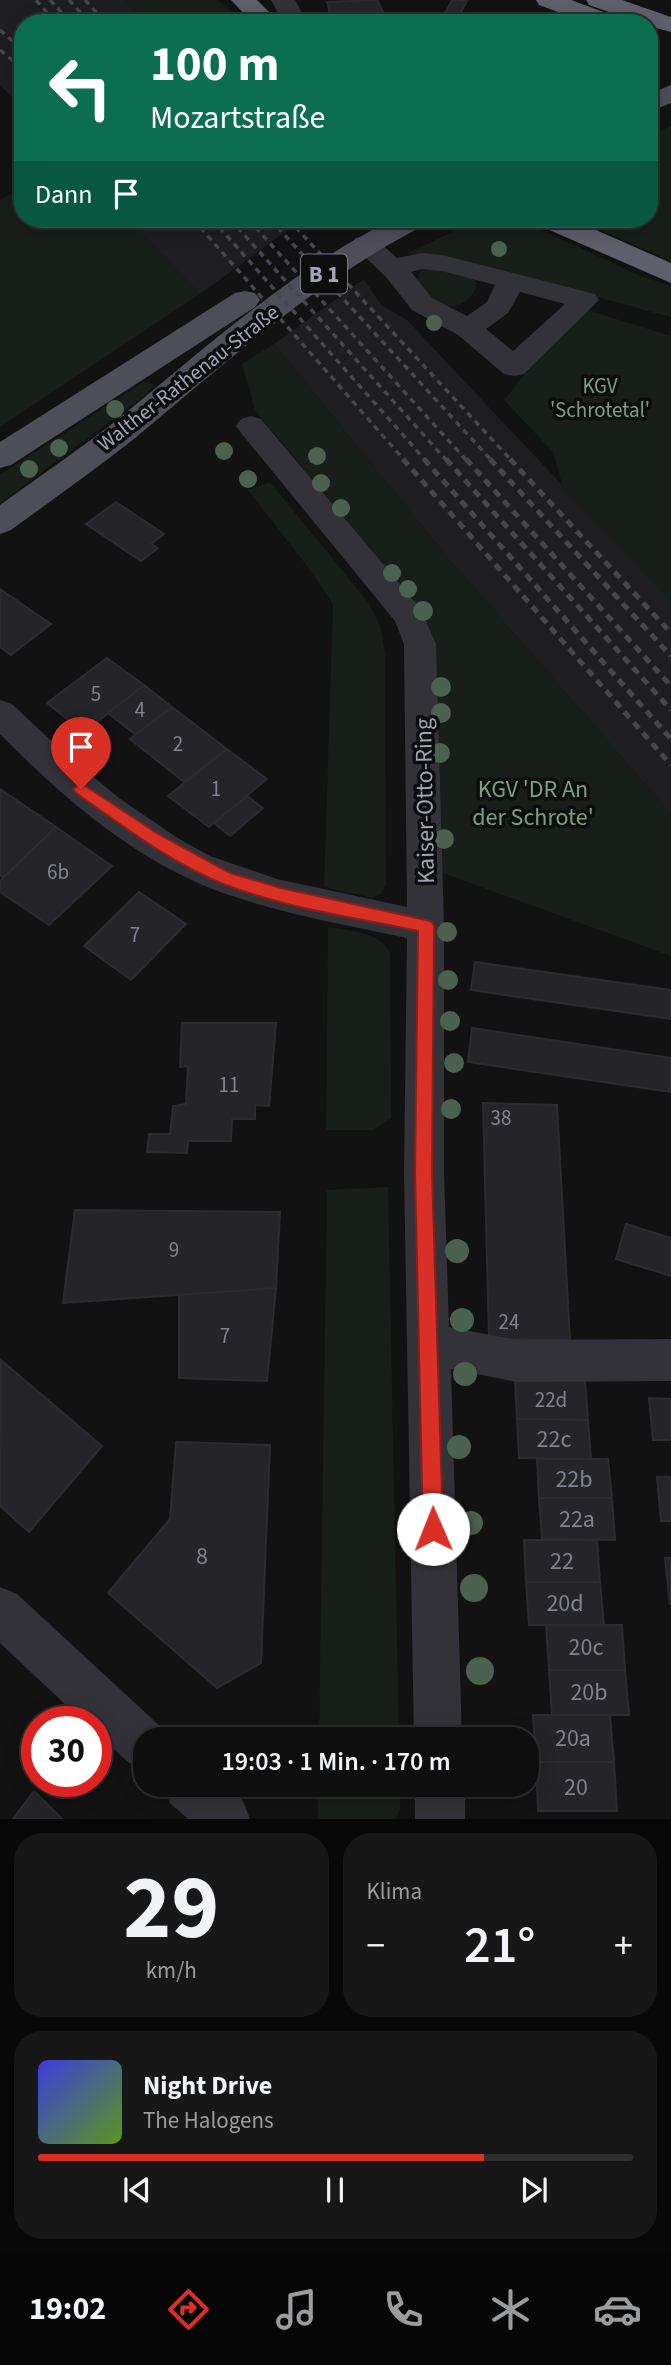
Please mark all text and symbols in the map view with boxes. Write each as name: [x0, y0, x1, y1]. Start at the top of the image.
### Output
text: 100 m: [150, 30, 279, 100]
icon: left: [35, 42, 126, 133]
text: Mozartstraße: [150, 95, 325, 141]
icon: arrive: [107, 175, 145, 213]
text: Dann: [35, 176, 93, 213]
road number: B 1: [301, 255, 347, 294]
street label: Walther-Rathenau-Straße: [91, 298, 285, 458]
park label: KGV 'Schrotetal': [550, 371, 650, 425]
house number: 5: [91, 679, 101, 709]
house number: 4: [135, 695, 145, 725]
pin: [51, 717, 111, 789]
street label: Kaiser-Otto-Ring: [406, 718, 444, 884]
icon: arrive: [62, 728, 100, 766]
house number: 2: [173, 729, 183, 759]
park label: KGV 'DR An der Schrote': [472, 772, 594, 835]
house number: 1: [211, 774, 221, 804]
house number: 6b: [47, 857, 69, 887]
house number: 7: [130, 920, 140, 950]
house number: 11: [219, 1070, 239, 1100]
house number: 38: [491, 1103, 511, 1133]
house number: 9: [169, 1235, 179, 1265]
house number: 24: [499, 1307, 519, 1337]
house number: 7: [220, 1321, 230, 1351]
house number: 22d: [535, 1385, 567, 1415]
house number: 22c: [537, 1422, 571, 1457]
house number: 22b: [555, 1462, 593, 1497]
position arrow: [396, 1492, 470, 1566]
house number: 22a: [559, 1502, 595, 1537]
house number: 8: [196, 1539, 208, 1574]
house number: 22: [550, 1544, 574, 1579]
house number: 20d: [546, 1586, 584, 1621]
house number: 20c: [569, 1630, 603, 1665]
house number: 20b: [570, 1675, 608, 1710]
speed limit sign: 30: [21, 1706, 112, 1797]
house number: 20a: [555, 1721, 591, 1756]
text: 19:03 · 1 Min. · 170 m: [221, 1743, 451, 1780]
house number: 20: [564, 1770, 588, 1805]
text: 29: [123, 1844, 219, 1973]
text: Klima: [367, 1875, 422, 1908]
text: 21°: [464, 1909, 535, 1983]
text: −: [367, 1919, 385, 1973]
text: +: [614, 1919, 633, 1973]
text: km/h: [146, 1954, 197, 1987]
text: Night Drive: [143, 2067, 272, 2104]
text: The Halogens: [143, 2104, 274, 2137]
icon: previous: [118, 2171, 156, 2209]
icon: pause: [316, 2171, 354, 2209]
icon: next: [515, 2171, 553, 2209]
icon: directions: [164, 2285, 213, 2334]
icon: music: [272, 2285, 321, 2334]
icon: phone: [379, 2285, 428, 2334]
icon: climate: [486, 2285, 535, 2334]
icon: car: [593, 2285, 642, 2334]
text: 19:02: [29, 2286, 106, 2332]

